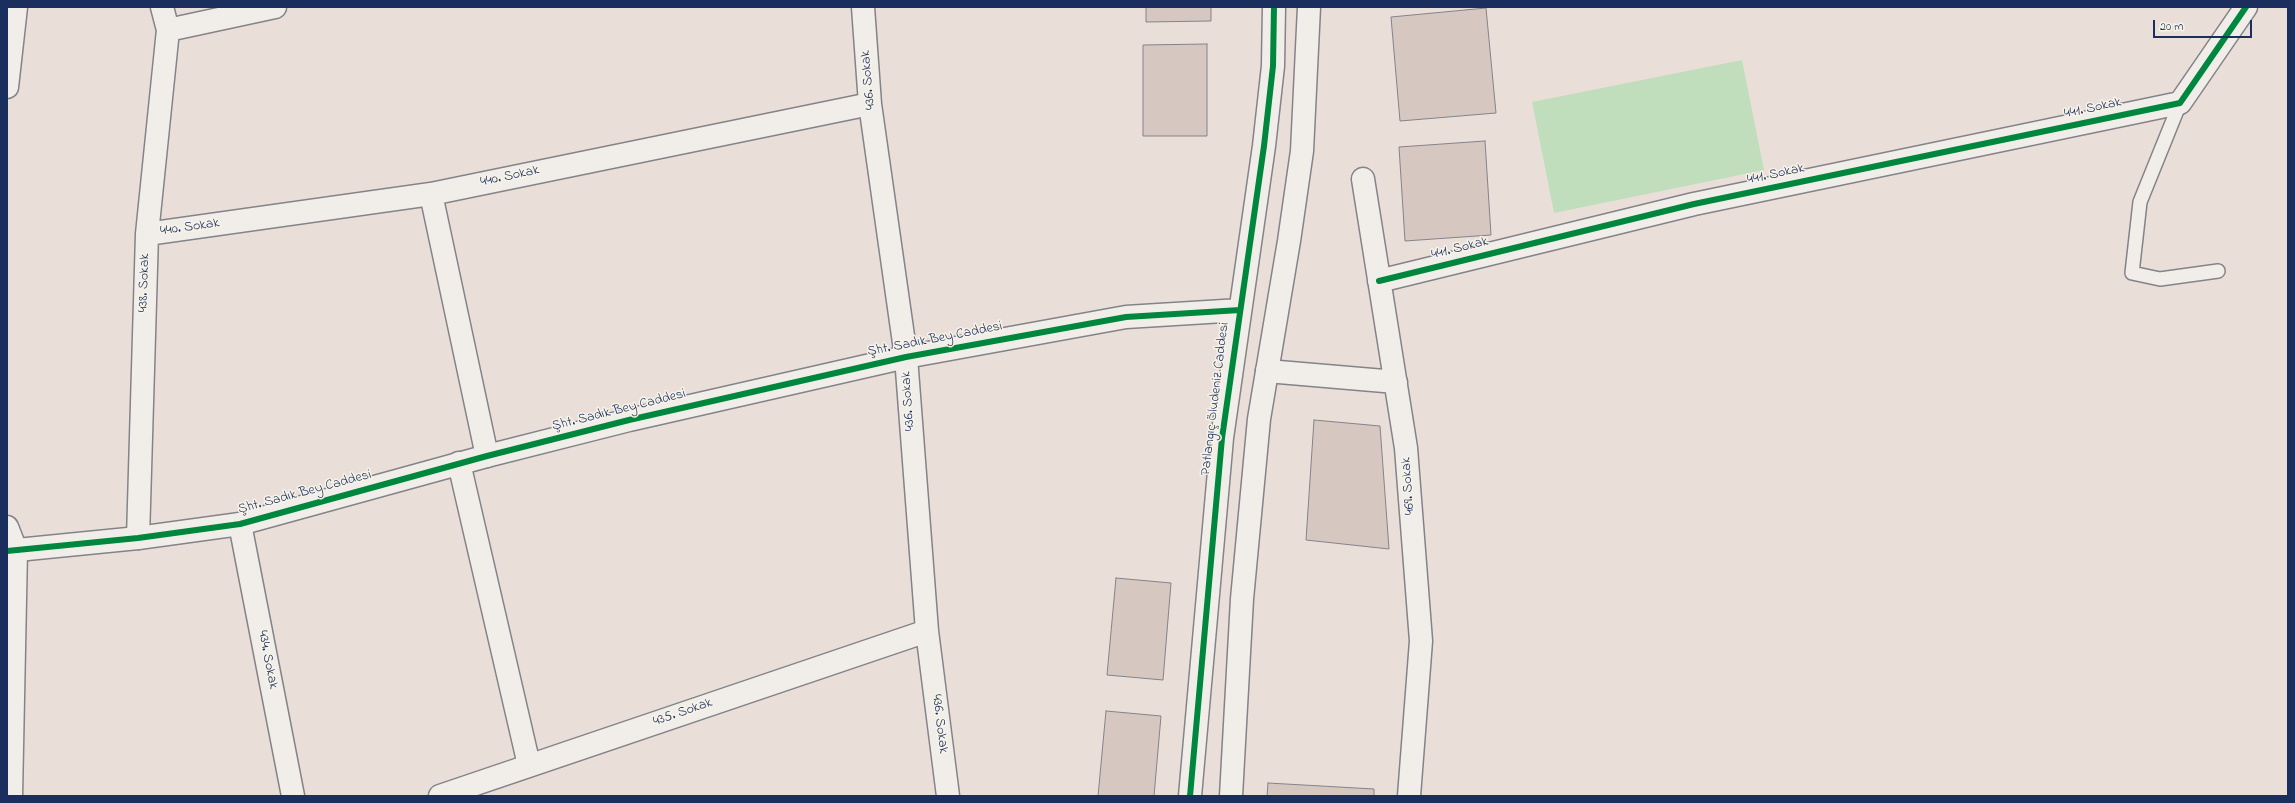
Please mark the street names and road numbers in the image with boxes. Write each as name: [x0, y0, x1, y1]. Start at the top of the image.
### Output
street label: 436. Sokak: [858, 50, 880, 110]
street label: 441. Sokak: [2063, 95, 2123, 123]
street label: 441. Sokak: [1746, 161, 1806, 189]
street label: 440. Sokak: [479, 163, 541, 191]
street label: 440. Sokak: [159, 216, 221, 240]
street label: 441. Sokak: [1430, 234, 1490, 264]
street label: 438. Sokak: [136, 253, 154, 313]
street label: Şht. Sadık Bey Caddesi: [866, 319, 1004, 361]
street label: Patlangıç Öludeniz Caddesi: [1198, 321, 1234, 477]
street label: 436. Sokak: [899, 371, 919, 431]
street label: Şht. Sadık Bey Caddesi: [550, 386, 688, 436]
street label: 469. Sokak: [1399, 456, 1419, 516]
street label: Şht. Sadık Bey Caddesi: [237, 467, 373, 519]
street label: 434. Sokak: [253, 629, 281, 691]
street label: 436. Sokak: [927, 693, 951, 755]
street label: 435. Sokak: [651, 695, 715, 731]

